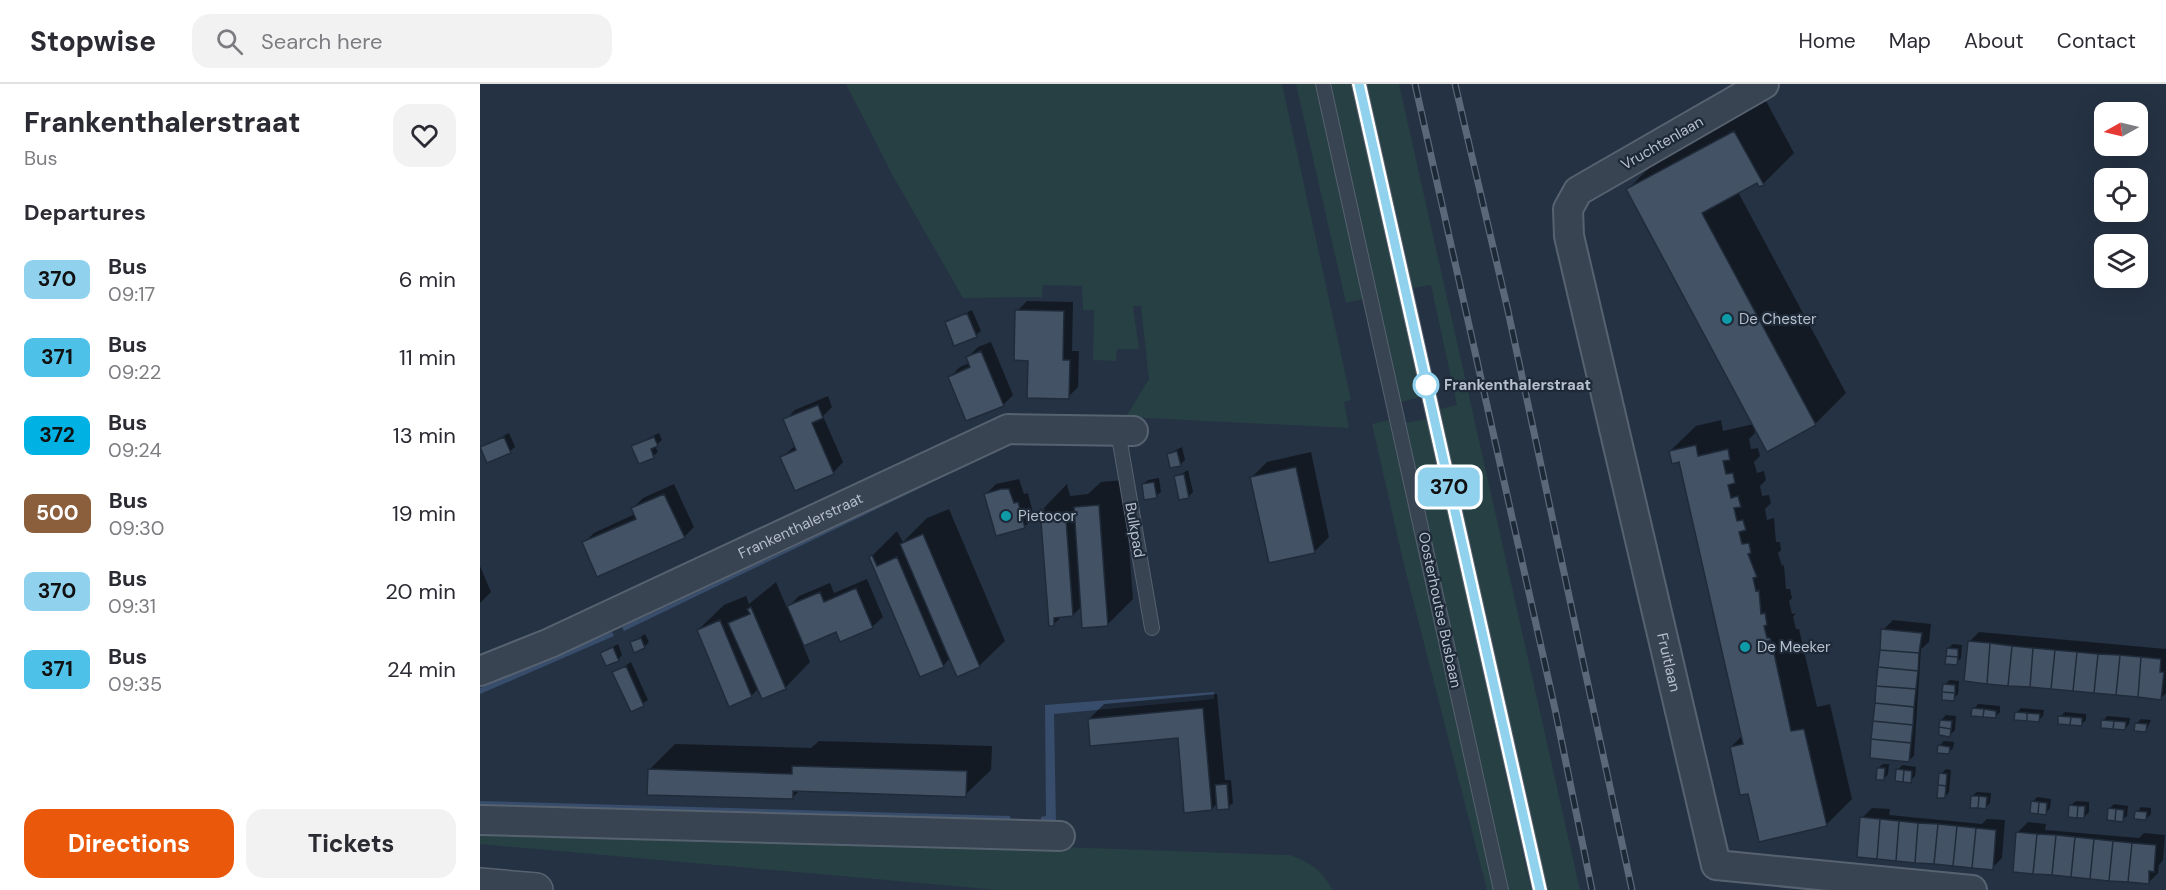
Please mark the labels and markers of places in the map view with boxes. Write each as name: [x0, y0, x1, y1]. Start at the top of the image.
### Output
place label: De Chester: [1739, 309, 1817, 329]
marker: De Chester: [1720, 312, 1734, 326]
marker: Frankenthalerstraat: [1413, 372, 1439, 398]
place label: Frankenthalerstraat: [1444, 375, 1591, 395]
place label: Pietocor: [1018, 506, 1077, 526]
marker: Pietocor: [999, 509, 1013, 523]
place label: De Meeker: [1757, 637, 1831, 657]
marker: De Meeker: [1738, 640, 1752, 654]

